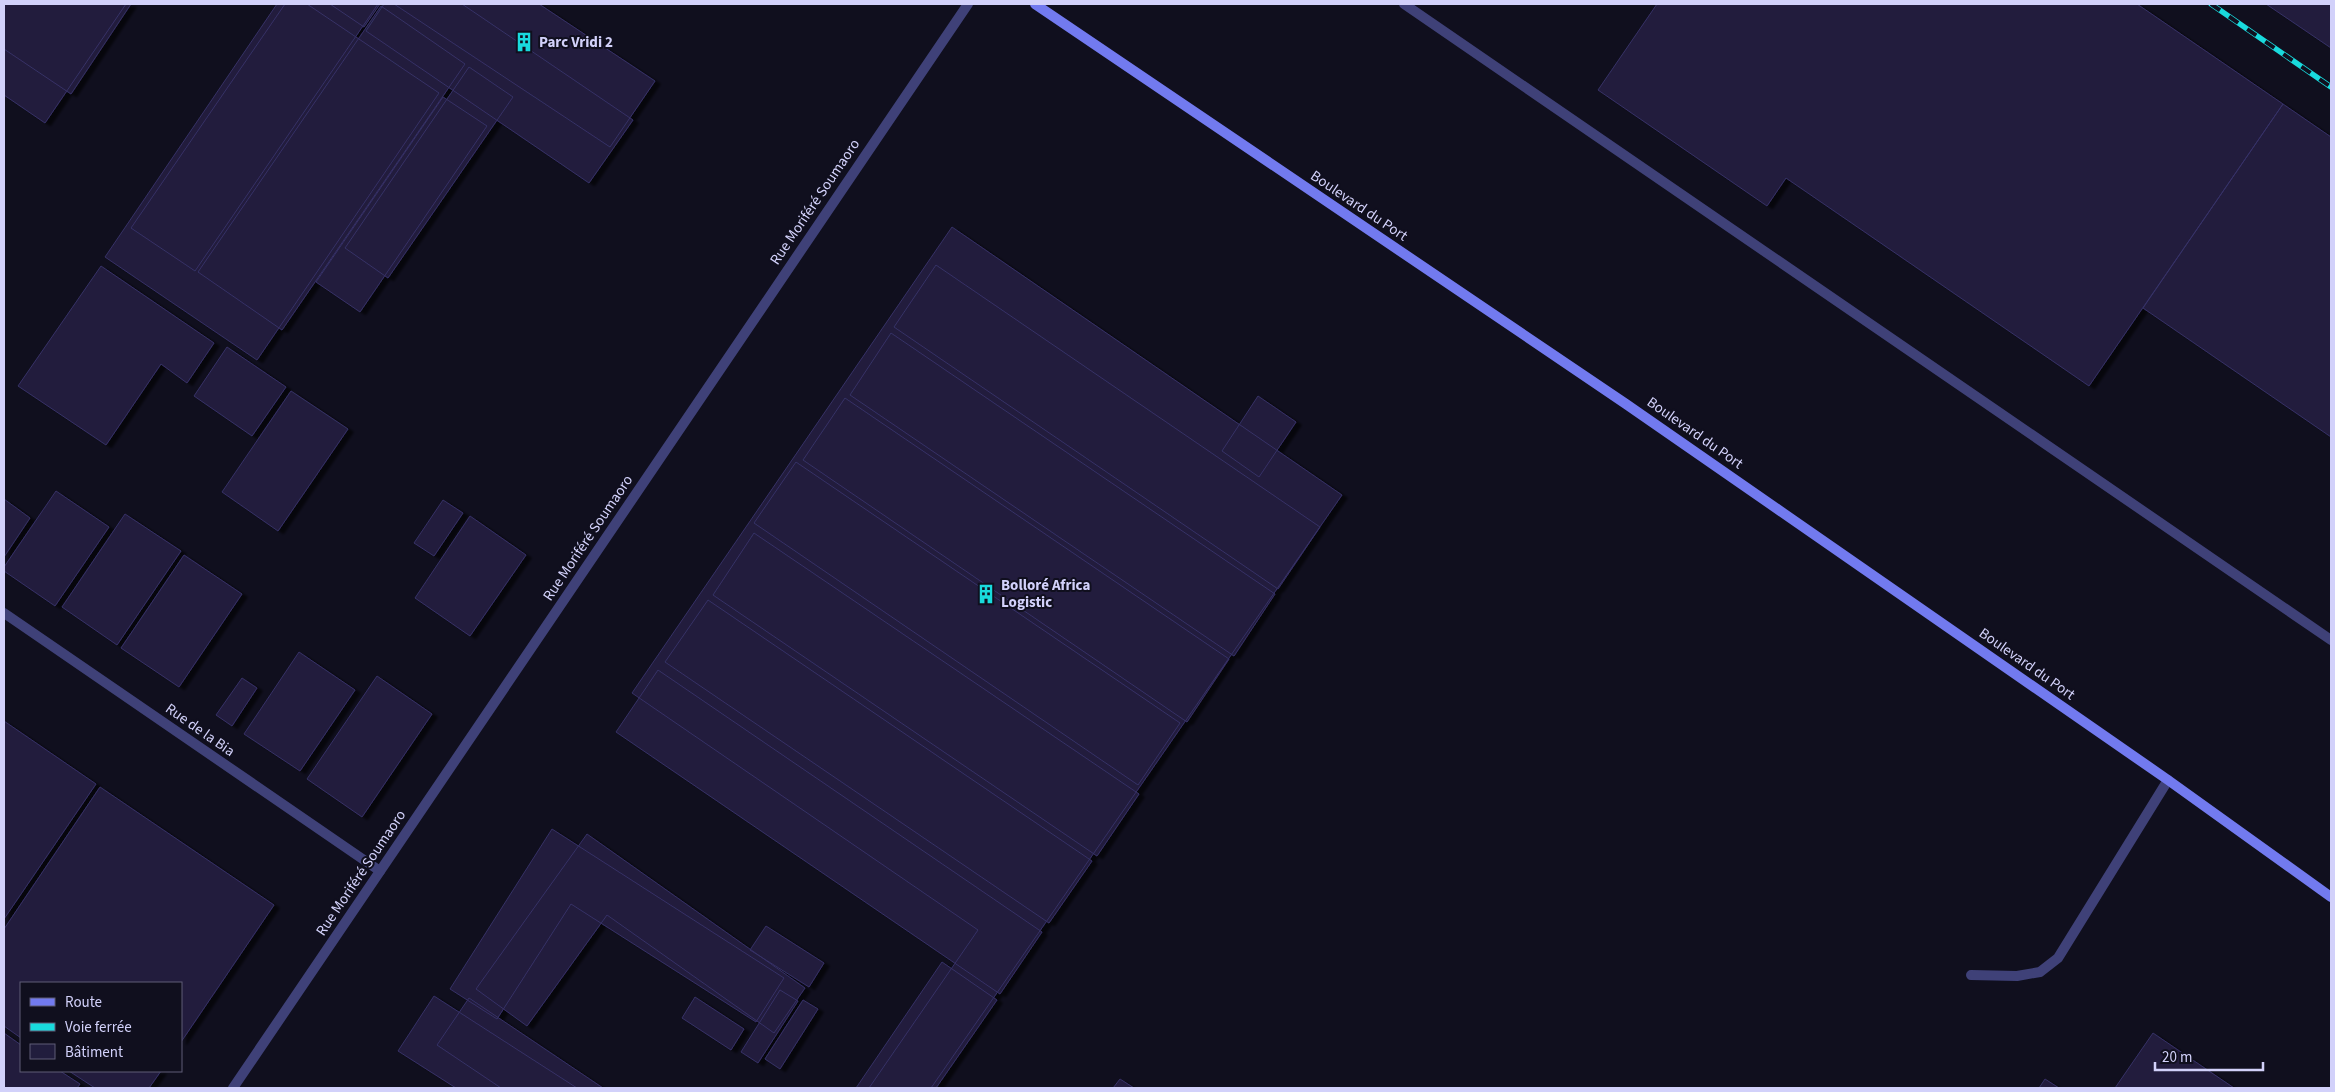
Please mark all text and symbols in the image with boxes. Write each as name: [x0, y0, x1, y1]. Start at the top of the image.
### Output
building icon: Parc Vridi 2: [513, 31, 535, 53]
place label: Parc Vridi 2: [539, 32, 613, 53]
street label: Rue Moriféré Soumaoro: [765, 135, 865, 269]
street label: Boulevard du Port: [1306, 166, 1412, 246]
street label: Boulevard du Port: [1643, 392, 1747, 474]
street label: Rue Moriféré Soumaoro: [538, 471, 638, 605]
place label: Bolloré Africa Logistic: [1001, 575, 1090, 613]
building icon: Bolloré Africa Logistic: [975, 583, 997, 605]
street label: Boulevard du Port: [1975, 623, 2079, 705]
street label: Rue de la Bia: [161, 698, 239, 762]
street label: Rue Moriféré Soumaoro: [311, 806, 411, 940]
legend: [20, 982, 182, 1072]
text: Route: [65, 992, 102, 1013]
text: Voie ferrée: [65, 1017, 132, 1038]
scale bar: [2155, 1040, 2262, 1072]
text: Bâtiment: [65, 1042, 123, 1063]
text: 20 m: [2162, 1047, 2192, 1068]

